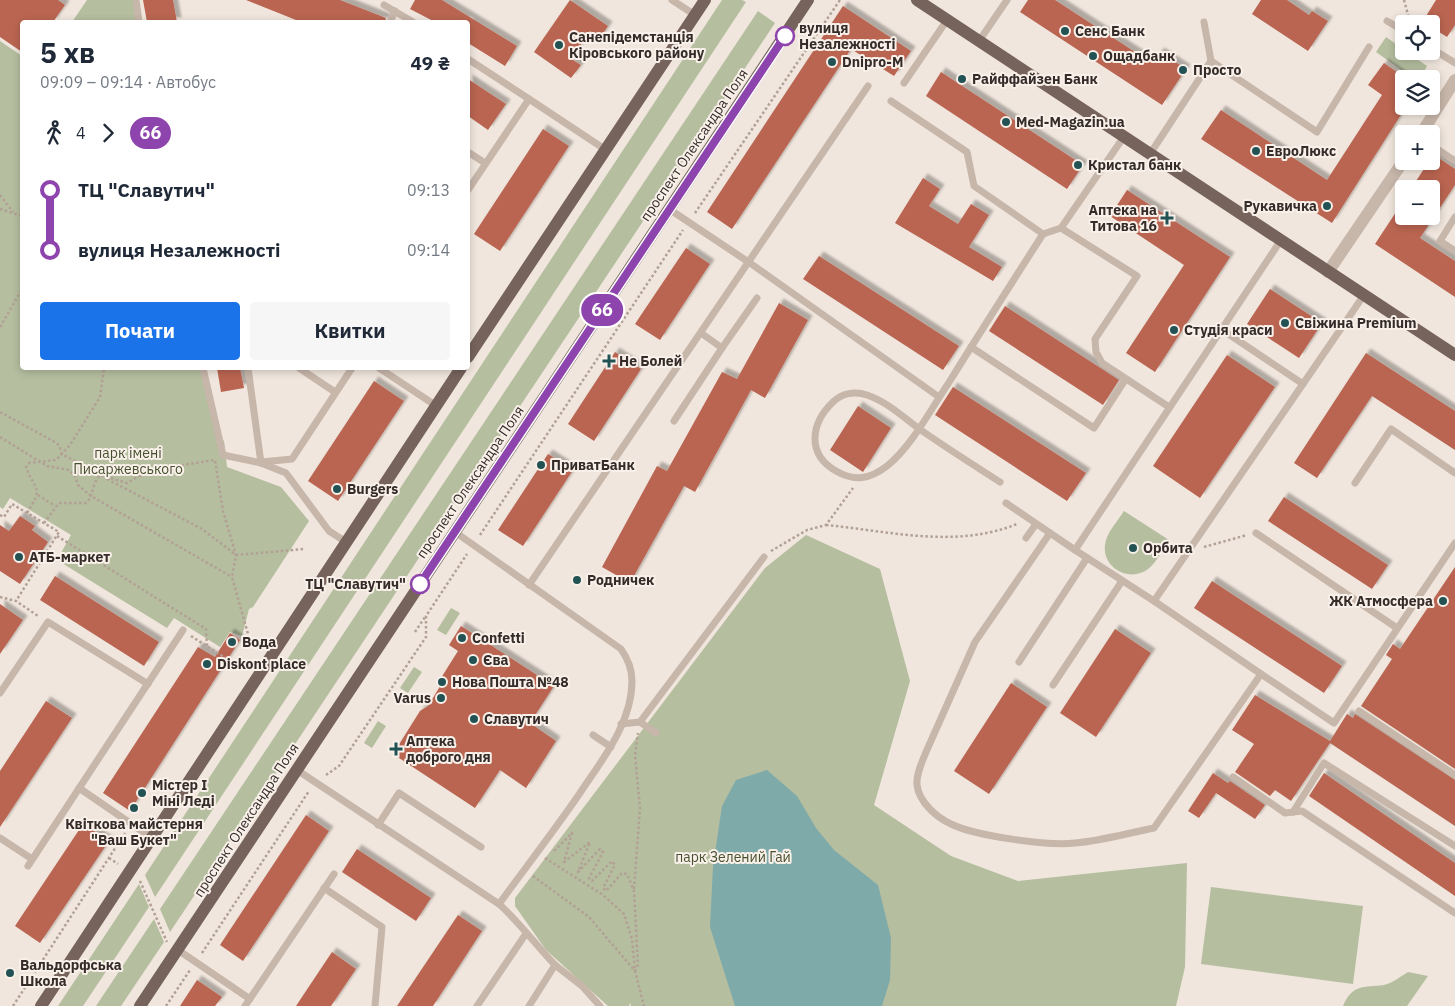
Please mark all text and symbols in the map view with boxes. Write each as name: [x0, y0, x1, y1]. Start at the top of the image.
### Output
map controls: [1395, 15, 1440, 225]
button: locate: [1395, 15, 1440, 60]
place label: вулиця Незалежності: [799, 19, 896, 53]
place label: Сенс Банк: [1075, 22, 1145, 40]
marker: Сенс Банк: [1059, 25, 1071, 37]
marker: вулиця Незалежності: [775, 26, 795, 46]
place label: Санепідемстанція Кіровського району: [569, 28, 705, 62]
text: 5 хв: [40, 34, 95, 71]
marker: Санепідемстанція Кіровського району: [553, 39, 565, 51]
place label: Ощадбанк: [1103, 47, 1175, 65]
marker: Ощадбанк: [1087, 50, 1099, 62]
text: 49 ₴: [410, 51, 450, 75]
place label: Dnipro-M: [842, 53, 903, 71]
marker: Dnipro-M: [826, 56, 838, 68]
place label: Просто: [1193, 61, 1242, 79]
marker: Просто: [1177, 64, 1189, 76]
street label: проспект Олександра Поля: [636, 65, 752, 225]
place label: Райффайзен Банк: [972, 70, 1098, 88]
button: layers: [1395, 70, 1440, 115]
text: 09:09 – 09:14 · Автобус: [40, 72, 216, 92]
marker: Райффайзен Банк: [956, 73, 968, 85]
place label: Med-Magazin.ua: [1016, 113, 1125, 131]
marker: Med-Magazin.ua: [1000, 116, 1012, 128]
icon: walk: [40, 119, 68, 147]
icon: forward: [94, 119, 122, 147]
text: 66: [140, 121, 161, 144]
text: 4: [76, 123, 86, 143]
button: +: [1395, 125, 1440, 170]
place label: ЕвроЛюкс: [1266, 142, 1336, 160]
marker: ЕвроЛюкс: [1250, 145, 1262, 157]
place label: Кристал банк: [1088, 156, 1181, 174]
marker: Кристал банк: [1072, 159, 1084, 171]
text: ТЦ "Славутич": [78, 178, 215, 202]
text: 09:13: [407, 180, 450, 200]
button: −: [1395, 180, 1440, 225]
place label: Рукавичка: [1243, 197, 1317, 215]
marker: Рукавичка: [1321, 200, 1333, 212]
place label: Аптека на Титова 16: [1088, 201, 1157, 235]
marker: Аптека на Титова 16: [1161, 212, 1173, 224]
text: вулиця Незалежності: [78, 238, 280, 262]
text: 09:14: [407, 240, 450, 260]
line badge: 66: [580, 294, 624, 326]
text: 66: [591, 298, 613, 321]
button: Почати: [40, 302, 240, 360]
button: Квитки: [250, 302, 450, 360]
place label: Свіжина Premium: [1295, 314, 1417, 332]
marker: Свіжина Premium: [1279, 317, 1291, 329]
place label: Студія краси: [1184, 321, 1273, 339]
marker: Студія краси: [1168, 324, 1180, 336]
place label: Не Болей: [619, 352, 682, 370]
marker: Не Болей: [603, 355, 615, 367]
street label: проспект Олександра Поля: [412, 402, 528, 562]
park label: парк імені Писаржевського: [73, 444, 183, 478]
place label: ПриватБанк: [551, 456, 635, 474]
marker: ПриватБанк: [535, 459, 547, 471]
place label: Burgers: [347, 480, 398, 498]
marker: Burgers: [331, 483, 343, 495]
place label: Орбита: [1143, 539, 1193, 557]
marker: Орбита: [1127, 542, 1139, 554]
place label: АТБ-маркет: [29, 548, 110, 566]
marker: АТБ-маркет: [13, 551, 25, 563]
place label: Родничек: [587, 571, 654, 589]
marker: ТЦ "Славутич": [410, 574, 430, 594]
marker: Родничек: [571, 574, 583, 586]
place label: ТЦ "Славутич": [305, 575, 406, 593]
place label: ЖК Атмосфера: [1329, 592, 1433, 610]
marker: ЖК Атмосфера: [1437, 595, 1449, 607]
place label: Confetti: [472, 629, 525, 647]
marker: Confetti: [456, 632, 468, 644]
place label: Вода: [242, 633, 276, 651]
marker: Вода: [226, 636, 238, 648]
place label: Єва: [483, 651, 508, 669]
marker: Єва: [467, 654, 479, 666]
place label: Diskont place: [217, 655, 306, 673]
marker: Diskont place: [201, 658, 213, 670]
place label: Нова Пошта №48: [452, 673, 569, 691]
marker: Нова Пошта №48: [436, 676, 448, 688]
place label: Varus: [393, 689, 431, 707]
marker: Varus: [435, 692, 447, 704]
place label: Славутич: [484, 710, 549, 728]
marker: Славутич: [468, 713, 480, 725]
place label: Аптека доброго дня: [406, 732, 491, 766]
street label: проспект Олександра Поля: [189, 740, 303, 900]
marker: Аптека доброго дня: [390, 743, 402, 755]
place label: Містер І Міні Леді: [152, 776, 215, 810]
marker: Містер І Міні Леді: [136, 787, 148, 799]
marker: Квіткова майстерня "Ваш Букет": [128, 802, 140, 814]
place label: Квіткова майстерня "Ваш Букет": [65, 815, 203, 849]
park label: парк Зелений Гай: [675, 848, 791, 866]
place label: Вальдорфська Школа: [20, 956, 122, 990]
marker: Вальдорфська Школа: [4, 967, 16, 979]

